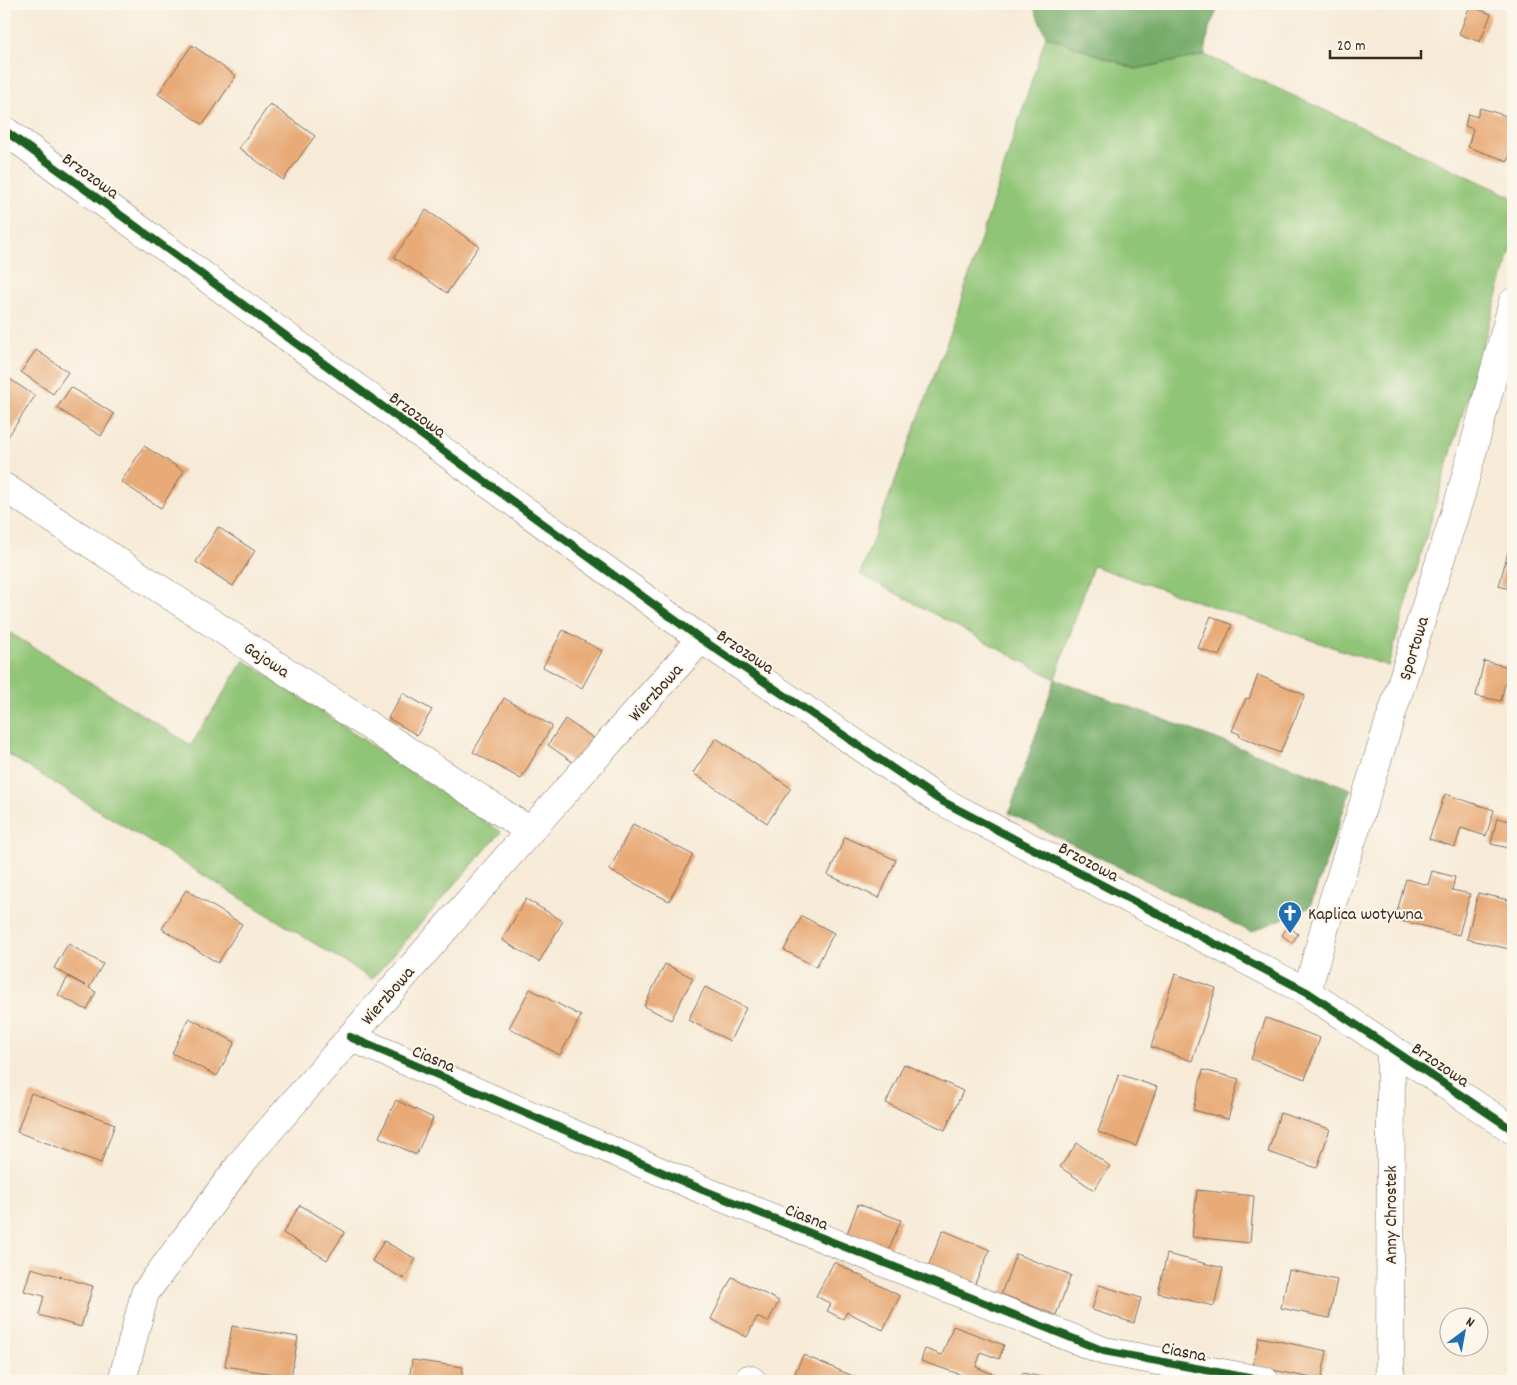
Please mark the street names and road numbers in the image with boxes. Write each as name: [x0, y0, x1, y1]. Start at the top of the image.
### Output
street label: Brzozowa: [56, 148, 124, 207]
street label: Brzozowa: [383, 387, 451, 446]
street label: Sportowa: [1394, 613, 1437, 684]
street label: Brzozowa: [711, 625, 779, 682]
street label: Gajowa: [238, 637, 294, 686]
street label: Wierzbowa: [624, 659, 690, 728]
street label: Brzozowa: [1053, 837, 1123, 890]
street label: Wierzbowa: [356, 961, 422, 1032]
street label: Brzozowa: [1406, 1038, 1474, 1095]
street label: Ciasna: [407, 1040, 459, 1081]
street label: Anny Chrostek: [1380, 1165, 1405, 1265]
street label: Ciasna: [781, 1198, 832, 1239]
street label: Ciasna: [1159, 1337, 1209, 1370]

